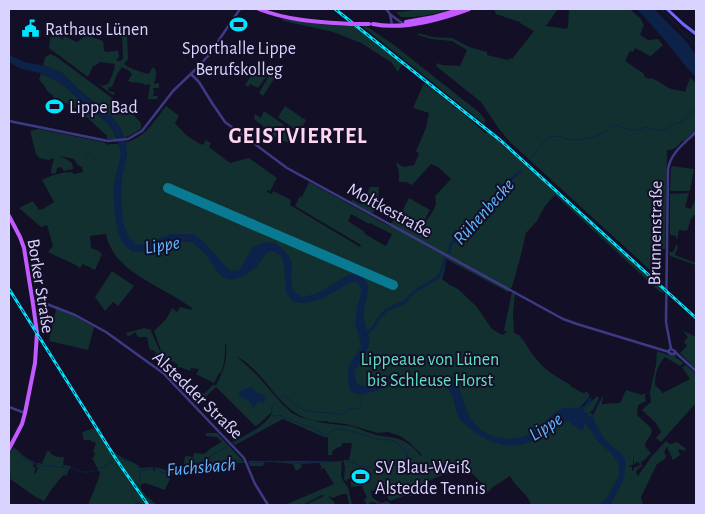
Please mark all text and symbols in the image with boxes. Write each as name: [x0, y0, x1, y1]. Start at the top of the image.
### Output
sports icon: Sporthalle Lippe Berufskolleg: [229, 15, 249, 35]
public building icon: Rathaus Lünen: [21, 19, 41, 39]
place label: Rathaus Lünen: [45, 21, 149, 39]
place label: Sporthalle Lippe Berufskolleg: [182, 40, 296, 79]
sports icon: Lippe Bad: [45, 97, 65, 117]
place label: Lippe Bad: [69, 99, 138, 117]
district label: GEISTVIERTEL: [228, 125, 368, 147]
water label: Rühenbecke: [450, 175, 518, 249]
street label: Moltkestraße: [344, 180, 435, 241]
street label: Brunnenstraße: [646, 180, 666, 286]
water label: Lippe: [143, 233, 181, 258]
street label: Borker Straße: [24, 238, 56, 335]
street label: Alstedder Straße: [149, 348, 246, 443]
park label: Lippeaue von Lünen bis Schleuse Horst: [361, 351, 499, 390]
water label: Lippe: [526, 410, 566, 445]
water label: Fuchsbach: [166, 455, 237, 480]
place label: SV Blau-Weiß Alstedde Tennis: [375, 459, 486, 498]
sports icon: SV Blau-Weiß Alstedde Tennis: [351, 467, 371, 487]

